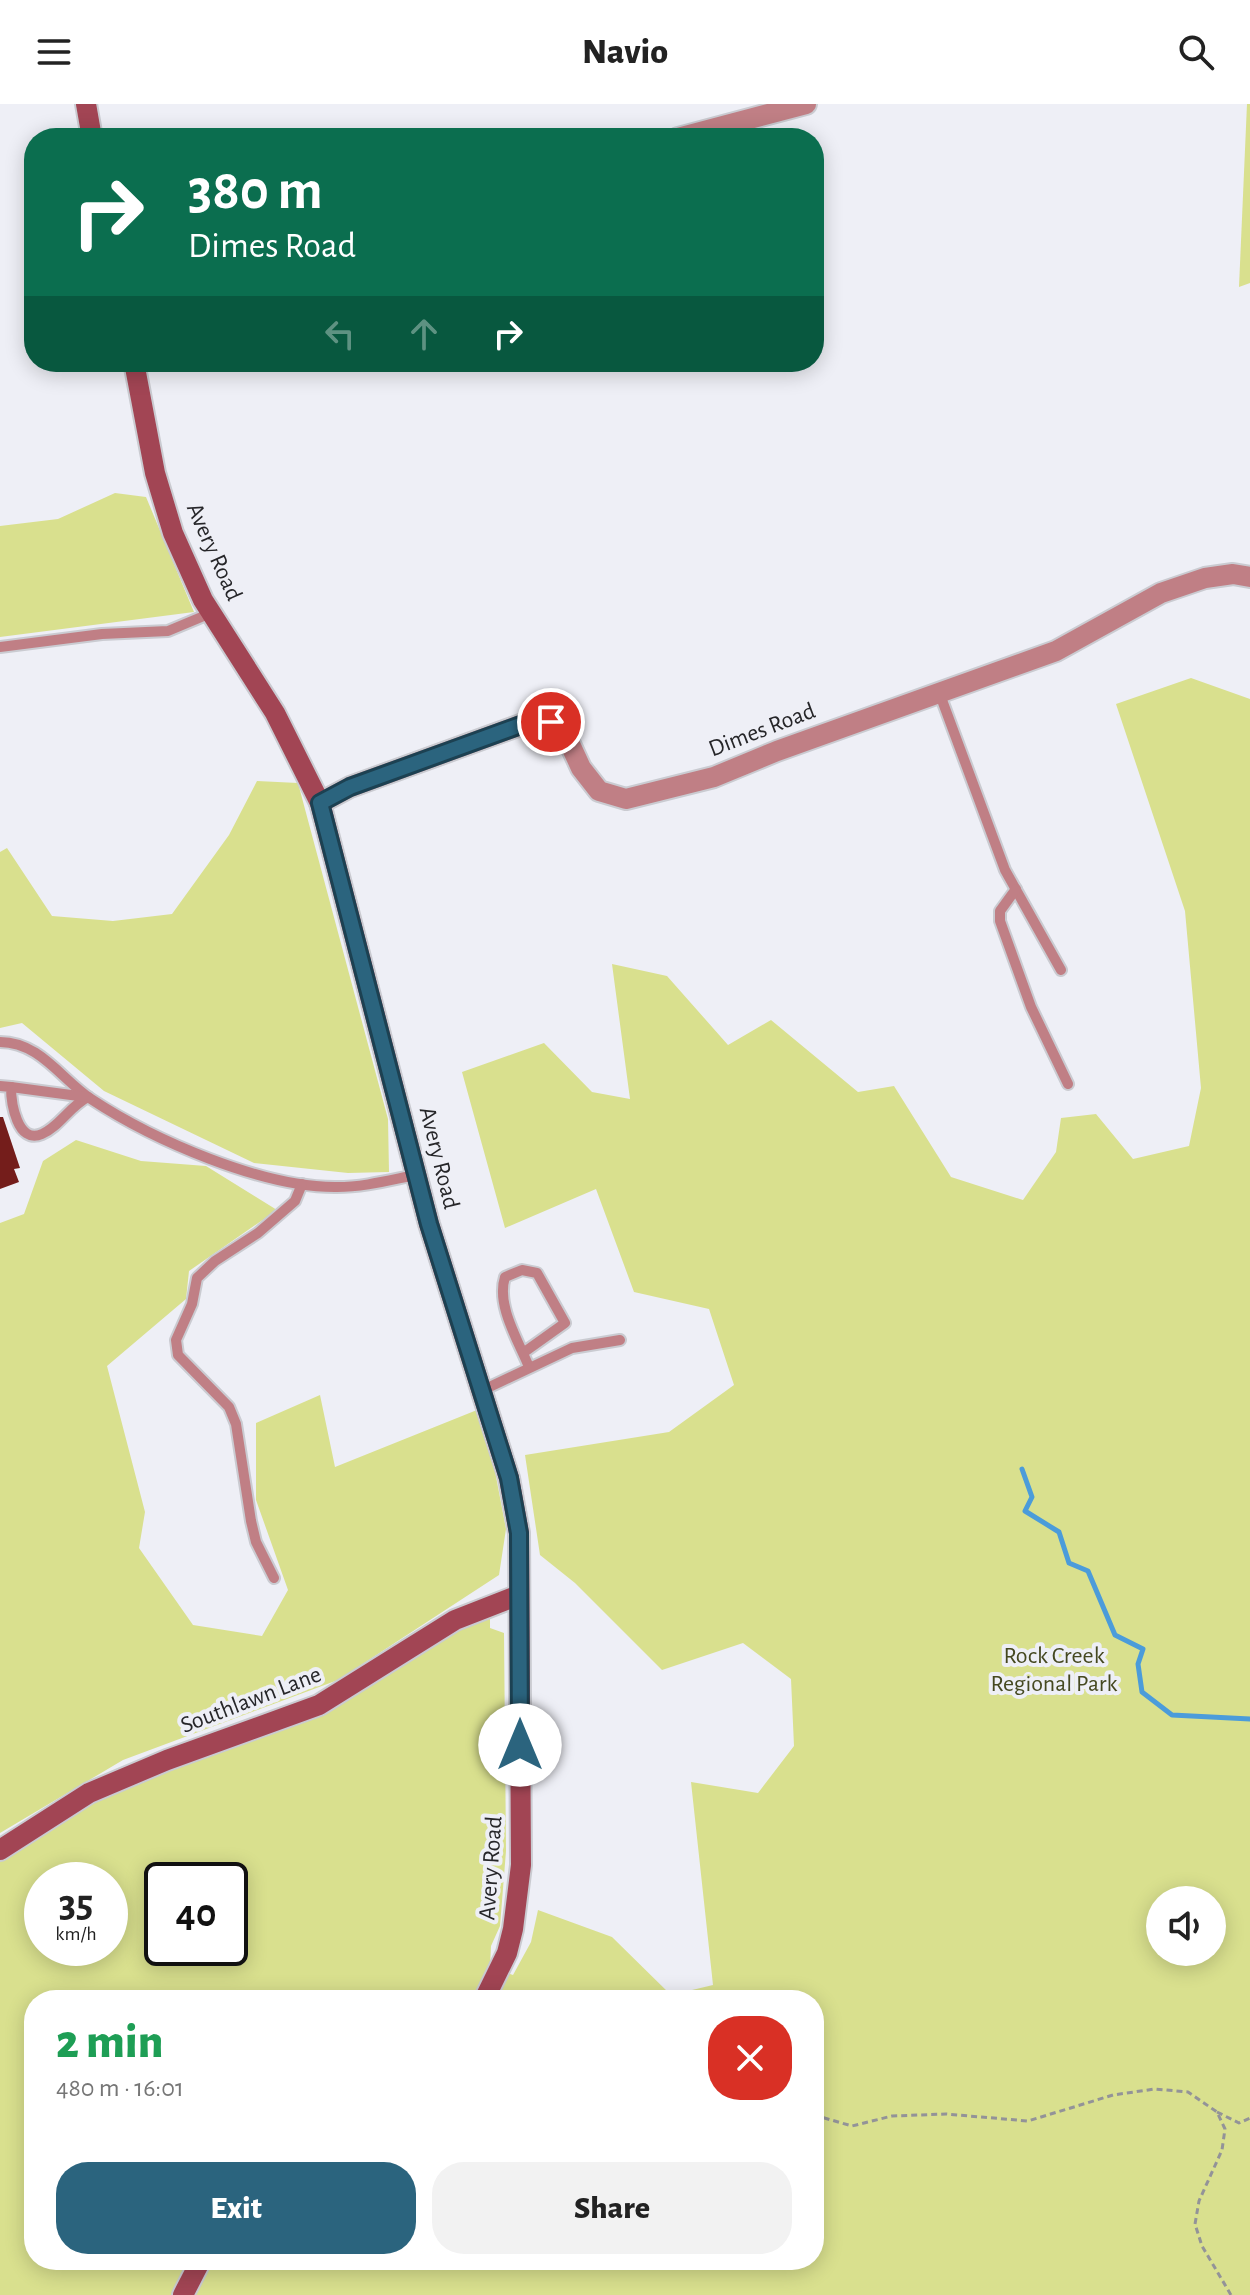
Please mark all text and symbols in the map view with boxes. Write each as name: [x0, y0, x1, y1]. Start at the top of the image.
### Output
icon: menu: [32, 30, 76, 74]
icon: search: [1174, 30, 1218, 74]
text: Navio: [582, 34, 668, 70]
icon: right: [56, 160, 160, 264]
text: 380 m: [188, 163, 323, 219]
text: Dimes Road: [188, 228, 356, 264]
icon: left: [318, 312, 362, 356]
icon: ahead: [402, 312, 446, 356]
icon: right: [486, 312, 530, 356]
street label: Avery Road: [182, 499, 246, 605]
pin: [517, 688, 585, 756]
street label: Dimes Road: [705, 699, 819, 761]
icon: arrive: [529, 700, 573, 744]
street label: Avery Road: [415, 1105, 463, 1211]
park label: Rock Creek Regional Park: [990, 1644, 1118, 1696]
street label: Southlawn Lane: [177, 1662, 325, 1738]
position arrow: [478, 1703, 562, 1787]
street label: Avery Road: [475, 1815, 507, 1921]
speed limit sign: 40: [144, 1862, 248, 1966]
text: 35: [59, 1884, 93, 1924]
map controls: [1146, 1886, 1226, 1966]
button: sound: [1146, 1886, 1226, 1966]
text: km/h: [55, 1924, 97, 1944]
button: close: [708, 2016, 792, 2100]
text: 2 min: [56, 2019, 164, 2067]
text: 480 m · 16:01: [56, 2075, 184, 2101]
button: Exit: [56, 2162, 416, 2254]
button: Share: [432, 2162, 792, 2254]

